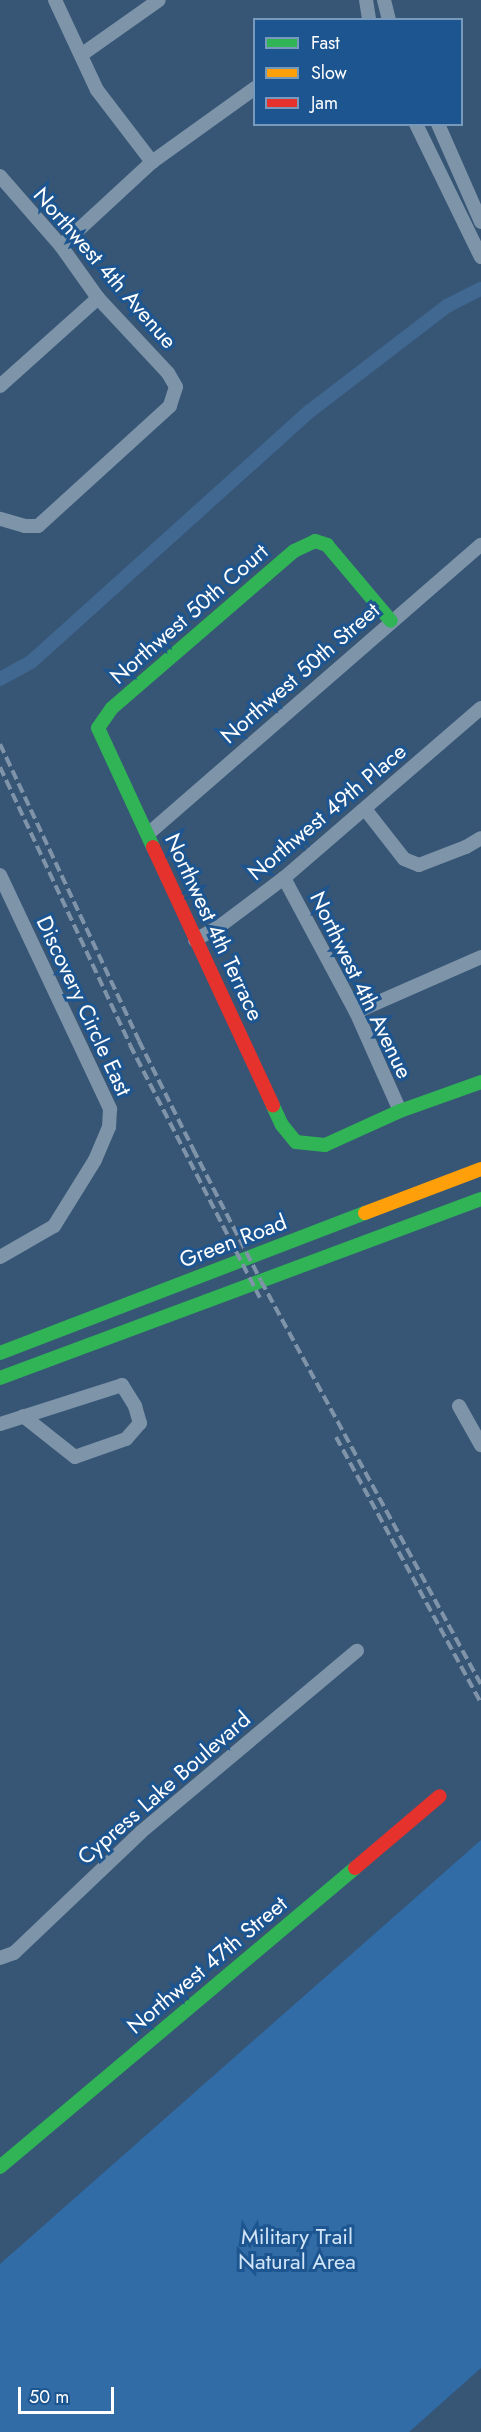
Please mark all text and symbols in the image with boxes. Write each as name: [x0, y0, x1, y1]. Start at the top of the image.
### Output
legend: [253, 18, 463, 126]
text: Fast: [311, 30, 340, 56]
text: Slow: [311, 60, 347, 86]
text: Jam: [311, 90, 338, 116]
street label: Northwest 4th Avenue: [28, 182, 182, 354]
street label: Northwest 50th Court: [105, 538, 273, 690]
street label: Northwest 50th Street: [215, 597, 385, 749]
street label: Northwest 49th Place: [242, 738, 412, 886]
street label: Northwest 4th Terrace: [159, 829, 269, 1025]
street label: Northwest 4th Avenue: [304, 887, 418, 1083]
street label: Discovery Circle East: [31, 912, 137, 1100]
street label: Green Road: [176, 1209, 290, 1273]
street label: Cypress Lake Boulevard: [72, 1706, 256, 1870]
street label: Northwest 47th Street: [122, 1891, 292, 2039]
park label: Military Trail Natural Area: [238, 2223, 356, 2274]
scale bar: [21, 2375, 117, 2413]
text: 50 m: [29, 2384, 69, 2410]

